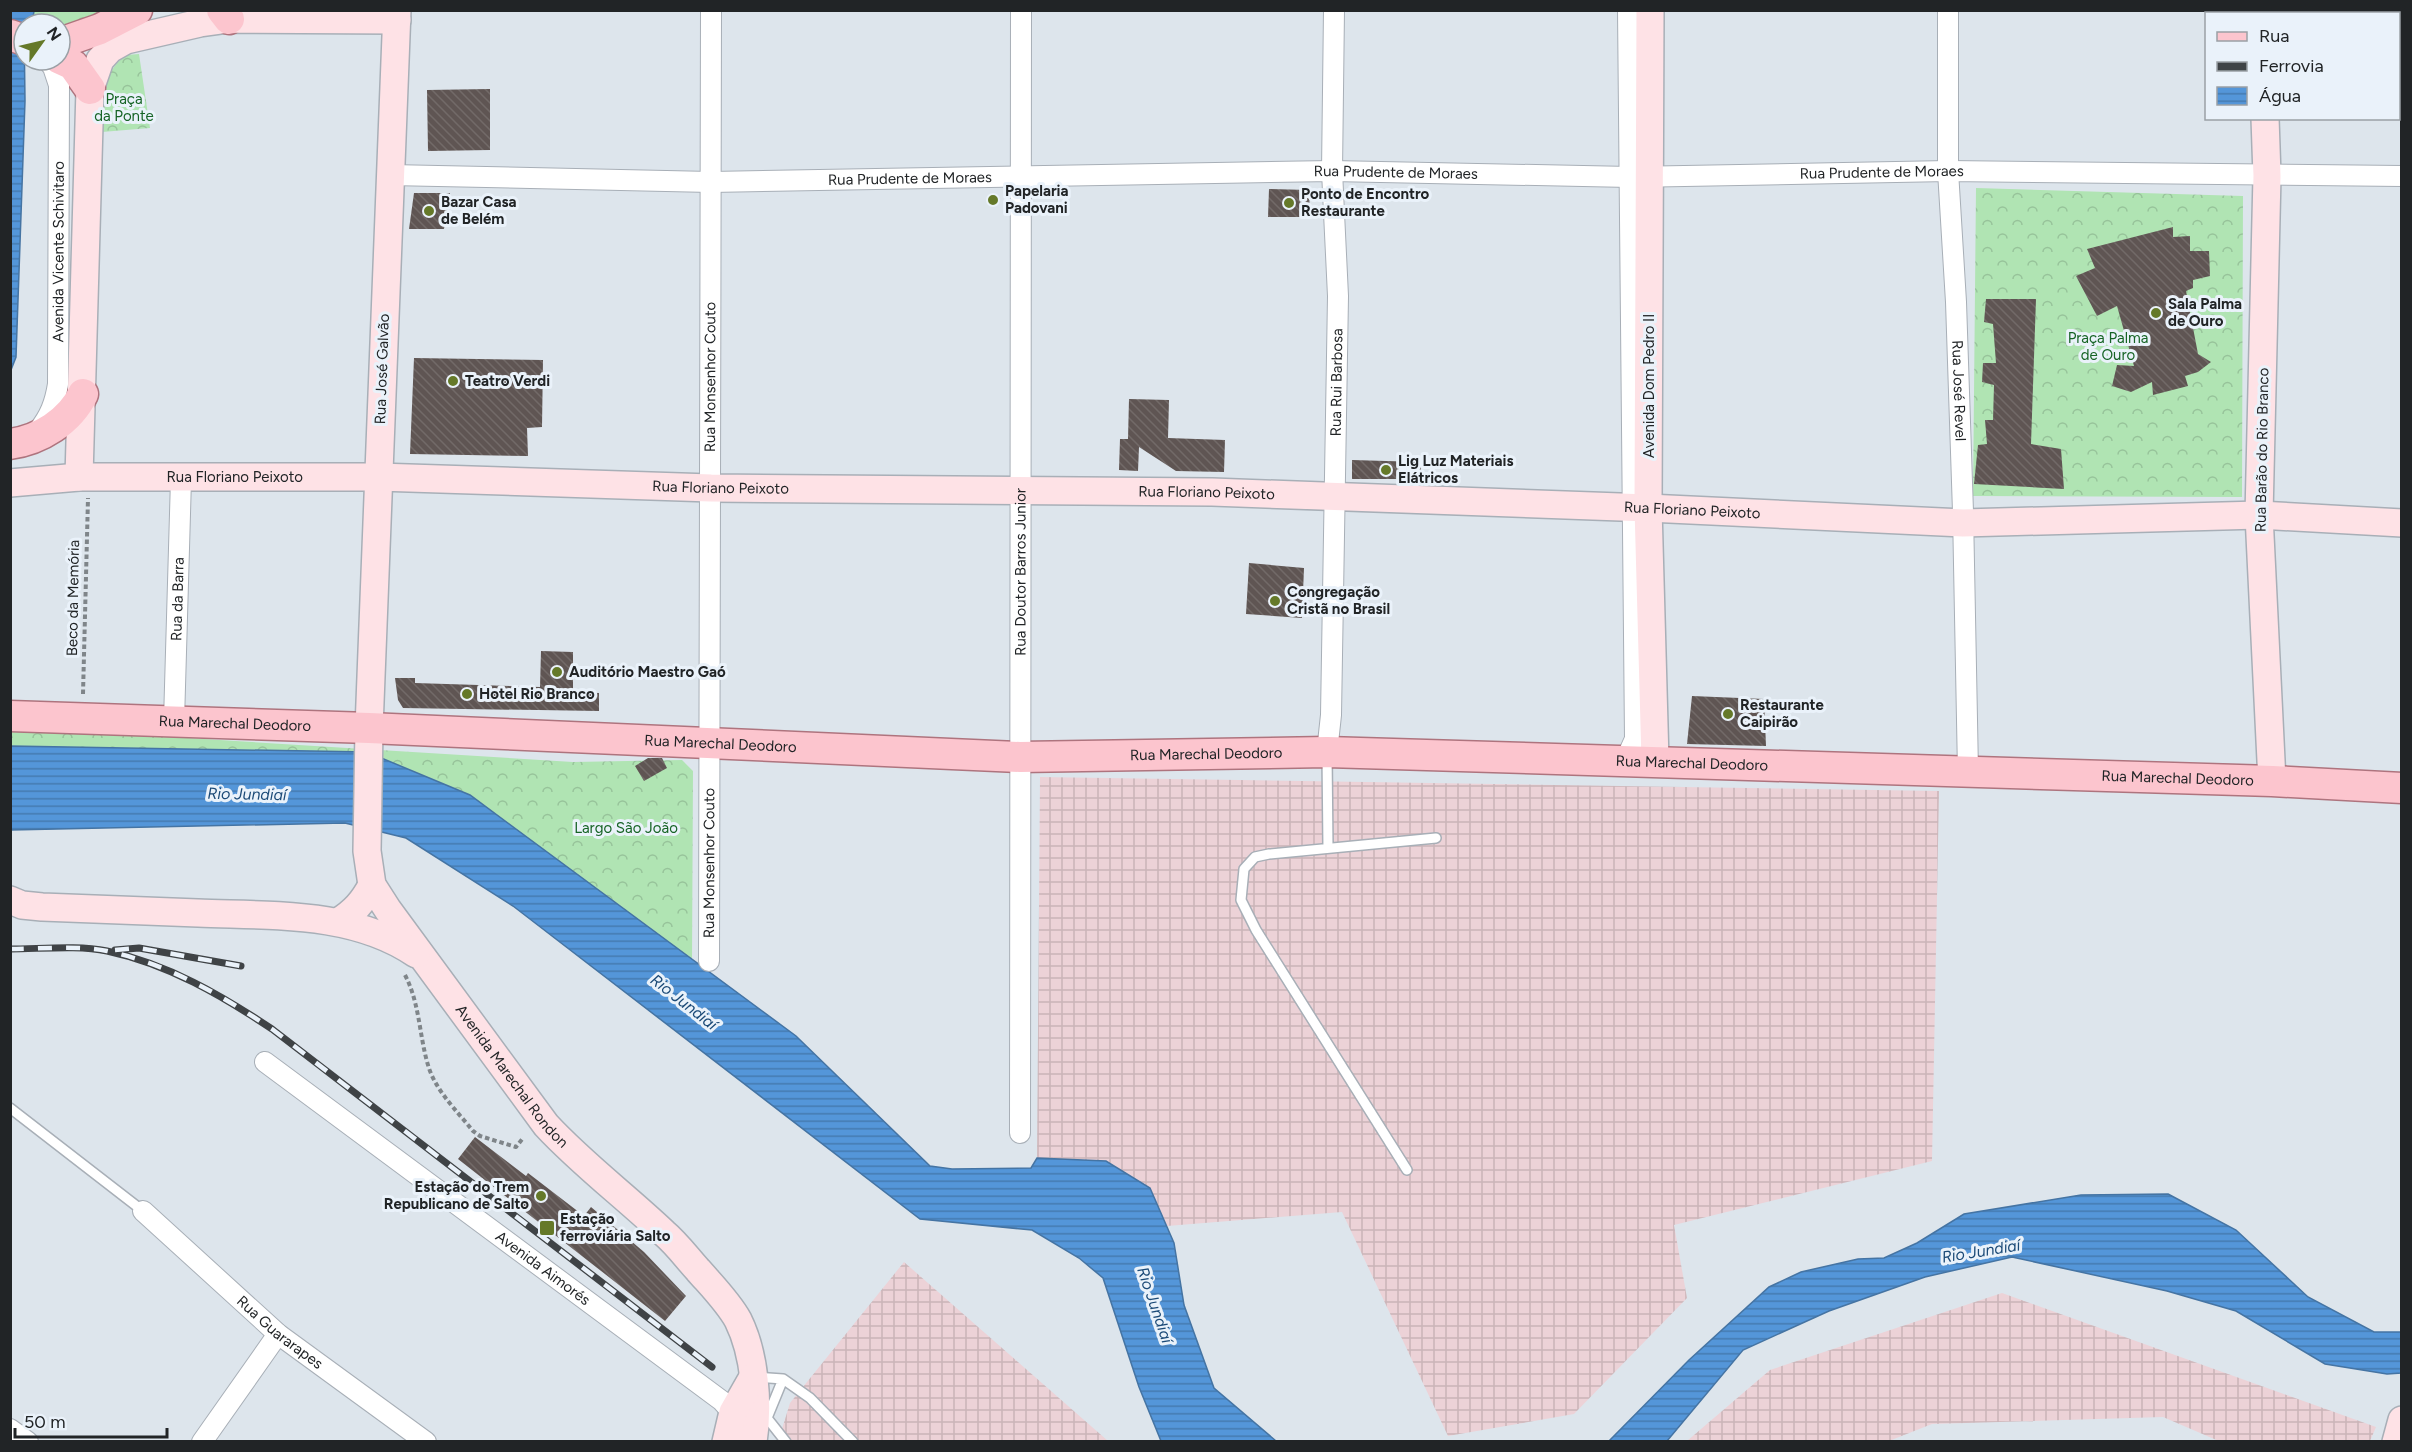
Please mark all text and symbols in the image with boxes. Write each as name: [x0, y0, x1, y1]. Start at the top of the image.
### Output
north arrow: [12, 12, 72, 72]
legend: [2205, 12, 2400, 120]
text: N: [43, 23, 65, 44]
text: Rua: [2259, 25, 2290, 47]
text: Ferrovia: [2259, 55, 2324, 77]
text: Água: [2259, 85, 2301, 107]
park label: Praça da Ponte: [94, 90, 154, 125]
street label: Avenida Vicente Schivitaro: [49, 161, 68, 343]
street label: Rua Prudente de Moraes: [1314, 162, 1478, 183]
street label: Rua Prudente de Moraes: [1799, 162, 1964, 183]
street label: Rua Prudente de Moraes: [828, 168, 992, 189]
place label: Papelaria Padovani: [1005, 182, 1069, 217]
place label: Ponto de Encontro Restaurante: [1301, 185, 1430, 220]
place label: Bazar Casa de Belém: [441, 193, 516, 228]
marker: Papelaria Padovani: [986, 193, 1000, 207]
marker: Ponto de Encontro Restaurante: [1282, 196, 1296, 210]
marker: Bazar Casa de Belém: [422, 204, 436, 218]
place label: Sala Palma de Ouro: [2168, 295, 2242, 330]
street label: Rua Monsenhor Couto: [701, 301, 719, 452]
marker: Sala Palma de Ouro: [2149, 306, 2163, 320]
street label: Rua José Galvão: [371, 313, 393, 425]
street label: Avenida Dom Pedro II: [1640, 314, 1658, 458]
street label: Rua Rui Barbosa: [1327, 328, 1346, 436]
park label: Praça Palma de Ouro: [2068, 329, 2148, 364]
street label: Rua José Revel: [1948, 340, 1970, 442]
street label: Rua Barão do Rio Branco: [2252, 367, 2272, 532]
place label: Teatro Verdi: [465, 372, 550, 390]
marker: Teatro Verdi: [446, 374, 460, 388]
place label: Lig Luz Materiais Elátricos: [1398, 452, 1513, 487]
marker: Lig Luz Materiais Elátricos: [1379, 463, 1393, 477]
street label: Rua Floriano Peixoto: [166, 468, 303, 486]
street label: Rua Floriano Peixoto: [652, 477, 789, 498]
street label: Rua Floriano Peixoto: [1138, 482, 1275, 503]
street label: Rua Doutor Barros Junior: [1011, 488, 1030, 656]
street label: Rua Floriano Peixoto: [1624, 498, 1761, 522]
street label: Beco da Memória: [63, 540, 83, 656]
street label: Rua da Barra: [167, 557, 188, 641]
place label: Congregação Cristã no Brasil: [1287, 583, 1390, 618]
marker: Congregação Cristã no Brasil: [1268, 594, 1282, 608]
place label: Auditório Maestro Gaó: [569, 663, 726, 681]
marker: Auditório Maestro Gaó: [550, 665, 564, 679]
place label: Hotel Rio Branco: [479, 685, 595, 703]
marker: Hotel Rio Branco: [460, 687, 474, 701]
place label: Restaurante Caipirão: [1740, 696, 1824, 731]
marker: Restaurante Caipirão: [1721, 707, 1735, 721]
street label: Rua Marechal Deodoro: [158, 712, 312, 735]
street label: Rua Marechal Deodoro: [644, 731, 797, 756]
street label: Rua Marechal Deodoro: [1130, 744, 1283, 764]
street label: Rua Marechal Deodoro: [1615, 752, 1769, 775]
street label: Rua Marechal Deodoro: [2101, 767, 2254, 789]
water label: Rio Jundiaí: [207, 784, 289, 804]
street label: Rua Monsenhor Couto: [700, 787, 718, 938]
park label: Largo São João: [574, 819, 678, 837]
water label: Rio Jundiaí: [647, 970, 723, 1035]
street label: Avenida Marechal Rondon: [452, 1001, 572, 1151]
place label: Estação do Trem Republicano de Salto: [384, 1178, 529, 1213]
marker: Estação do Trem Republicano de Salto: [534, 1189, 548, 1203]
place label: Estação ferroviária Salto: [560, 1210, 671, 1245]
marker: Estação ferroviária Salto: [538, 1219, 556, 1237]
street label: Avenida Aimorés: [492, 1227, 594, 1309]
water label: Rio Jundiaí: [1940, 1235, 2024, 1267]
water label: Rio Jundiaí: [1133, 1264, 1178, 1348]
street label: Rua Guararapes: [233, 1292, 326, 1373]
scale bar: [15, 1401, 166, 1439]
text: 50 m: [24, 1411, 66, 1433]

